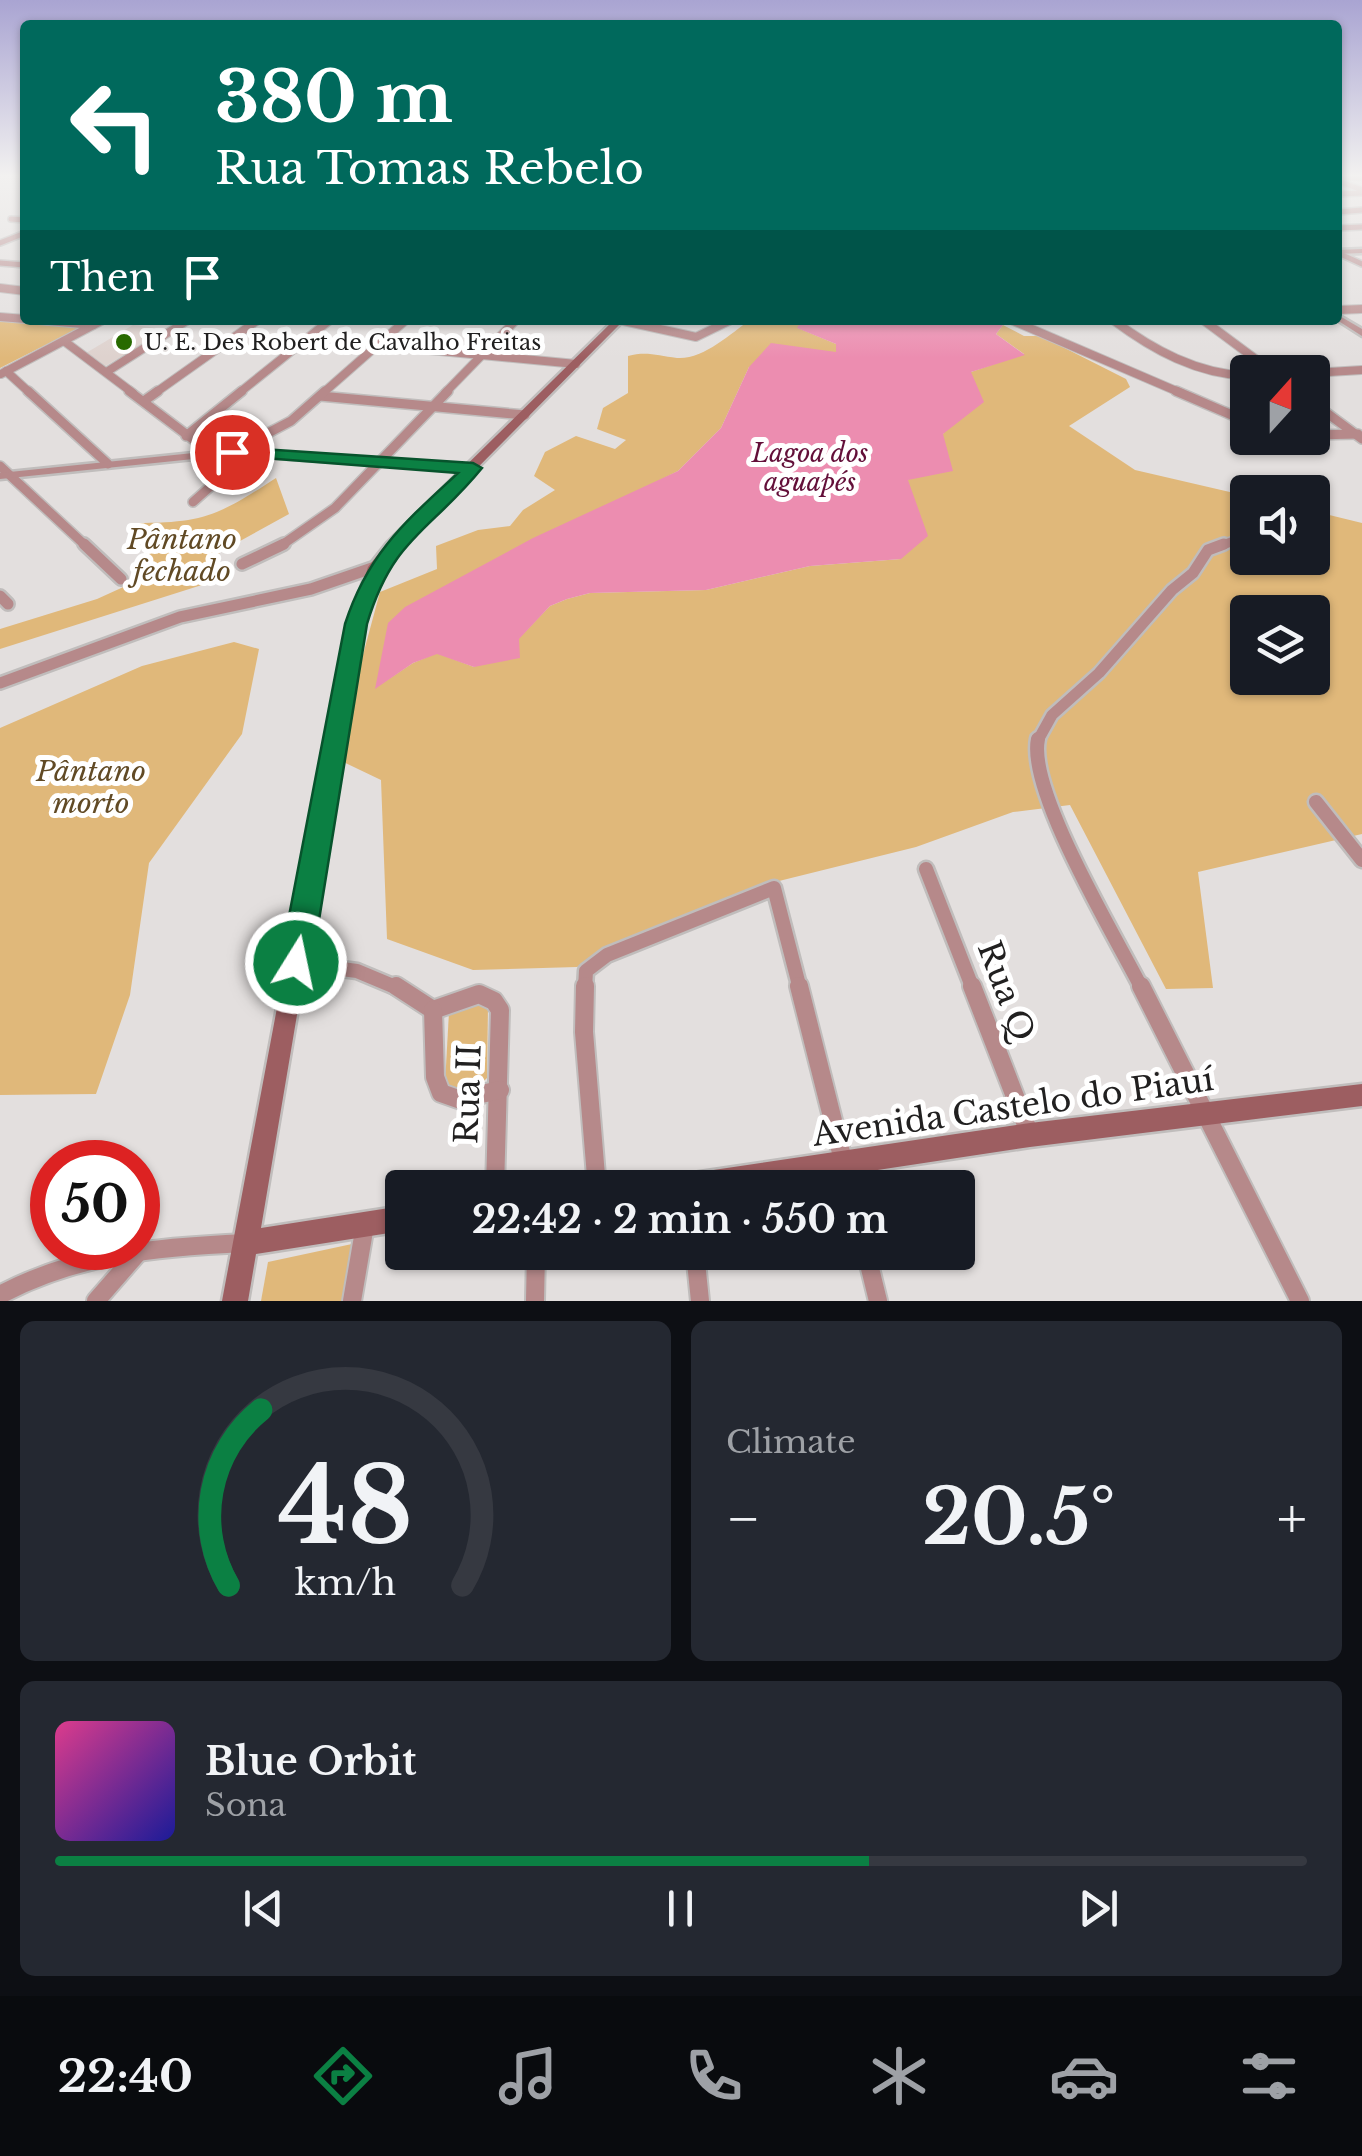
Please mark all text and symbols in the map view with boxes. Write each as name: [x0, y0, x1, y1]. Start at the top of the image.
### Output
text: 380 m: [215, 54, 453, 141]
icon: left: [50, 60, 180, 190]
text: Rua Tomas Rebelo: [215, 140, 644, 196]
icon: arrive: [175, 250, 230, 305]
text: Then: [50, 254, 155, 301]
place label: U. E. Des Robert de Cavalho Freitas: [144, 329, 541, 356]
marker: U. E. Des Robert de Cavalho Freitas: [113, 331, 135, 353]
north arrow: [1230, 355, 1330, 455]
map controls: [1230, 355, 1330, 695]
pin: [190, 410, 275, 495]
icon: arrive: [205, 425, 260, 480]
water label: Lagoa dos aguapés: [751, 438, 868, 498]
button: sound: [1230, 475, 1330, 575]
park label: Pântano fechado: [126, 522, 237, 589]
button: layers: [1230, 595, 1330, 695]
park label: Pântano morto: [35, 754, 146, 821]
position arrow: [244, 911, 348, 1015]
street label: Rua Q: [969, 935, 1043, 1047]
street label: Rua II: [446, 1043, 490, 1145]
street label: Avenida Castelo do Piauí: [809, 1059, 1216, 1155]
speed limit sign: 50: [30, 1140, 160, 1270]
text: 22:42 · 2 min · 550 m: [472, 1196, 888, 1243]
text: Climate: [726, 1422, 855, 1462]
text: 48: [278, 1442, 413, 1571]
text: 20.5°: [922, 1471, 1115, 1564]
text: −: [726, 1485, 761, 1553]
text: +: [1277, 1485, 1307, 1553]
text: km/h: [295, 1560, 396, 1605]
text: Blue Orbit: [205, 1738, 416, 1785]
text: Sona: [205, 1785, 286, 1825]
icon: previous: [236, 1881, 291, 1936]
icon: pause: [653, 1881, 708, 1936]
icon: next: [1071, 1881, 1126, 1936]
icon: directions: [308, 2041, 378, 2111]
icon: music: [493, 2041, 563, 2111]
icon: phone: [679, 2041, 749, 2111]
icon: climate: [864, 2041, 934, 2111]
icon: car: [1049, 2041, 1119, 2111]
icon: filters: [1234, 2041, 1304, 2111]
text: 22:40: [58, 2048, 193, 2104]

